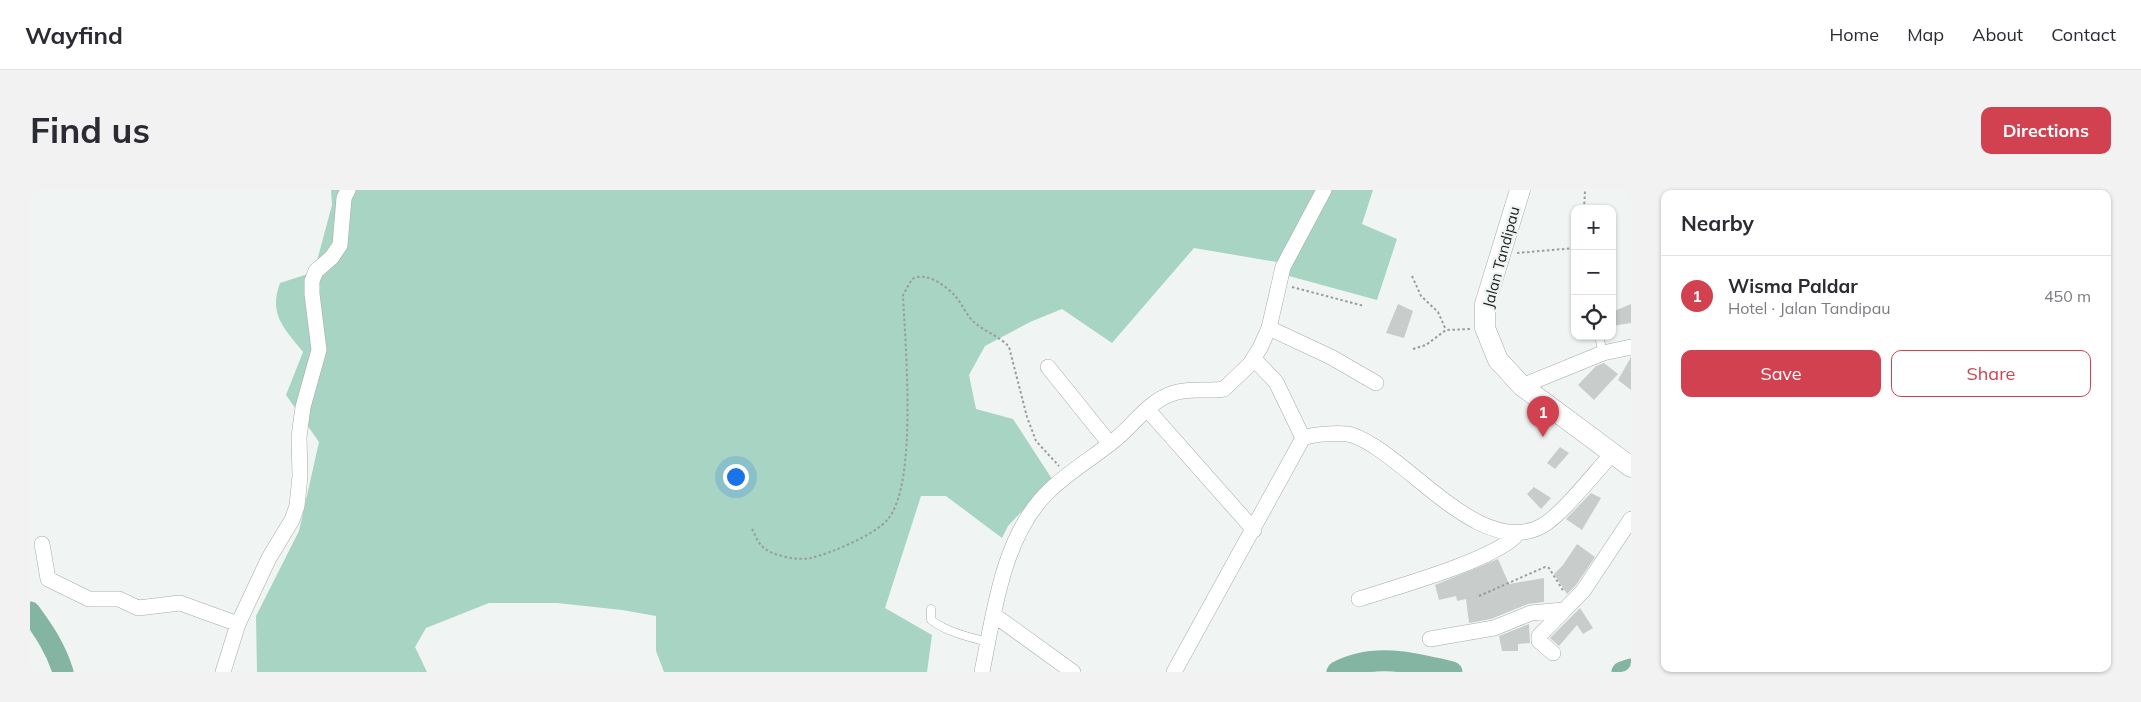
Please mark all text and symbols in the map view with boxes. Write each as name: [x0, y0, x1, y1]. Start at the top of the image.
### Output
text: Wayfind: [25, 20, 123, 50]
text: Home: [1829, 23, 1879, 46]
text: Map: [1907, 23, 1944, 46]
text: About: [1972, 23, 2023, 46]
text: Contact: [2051, 23, 2116, 46]
button: Directions: [1981, 107, 2111, 154]
text: Find us: [30, 108, 150, 152]
street label: Jalan Tandipau: [1478, 204, 1524, 310]
map controls: [1571, 205, 1616, 340]
button: +: [1571, 205, 1616, 250]
text: Nearby: [1681, 210, 1754, 236]
button: −: [1571, 250, 1616, 295]
text: Wisma Paldar: [1728, 274, 1858, 298]
text: 1: [1692, 286, 1702, 306]
text: 450 m: [2044, 286, 2091, 306]
button: locate: [1571, 295, 1616, 340]
text: Hotel · Jalan Tandipau: [1728, 298, 1890, 318]
button: Save: [1681, 350, 1881, 397]
button: Share: [1891, 350, 2091, 397]
pin: 1: [1527, 396, 1559, 437]
your location: [723, 464, 749, 490]

